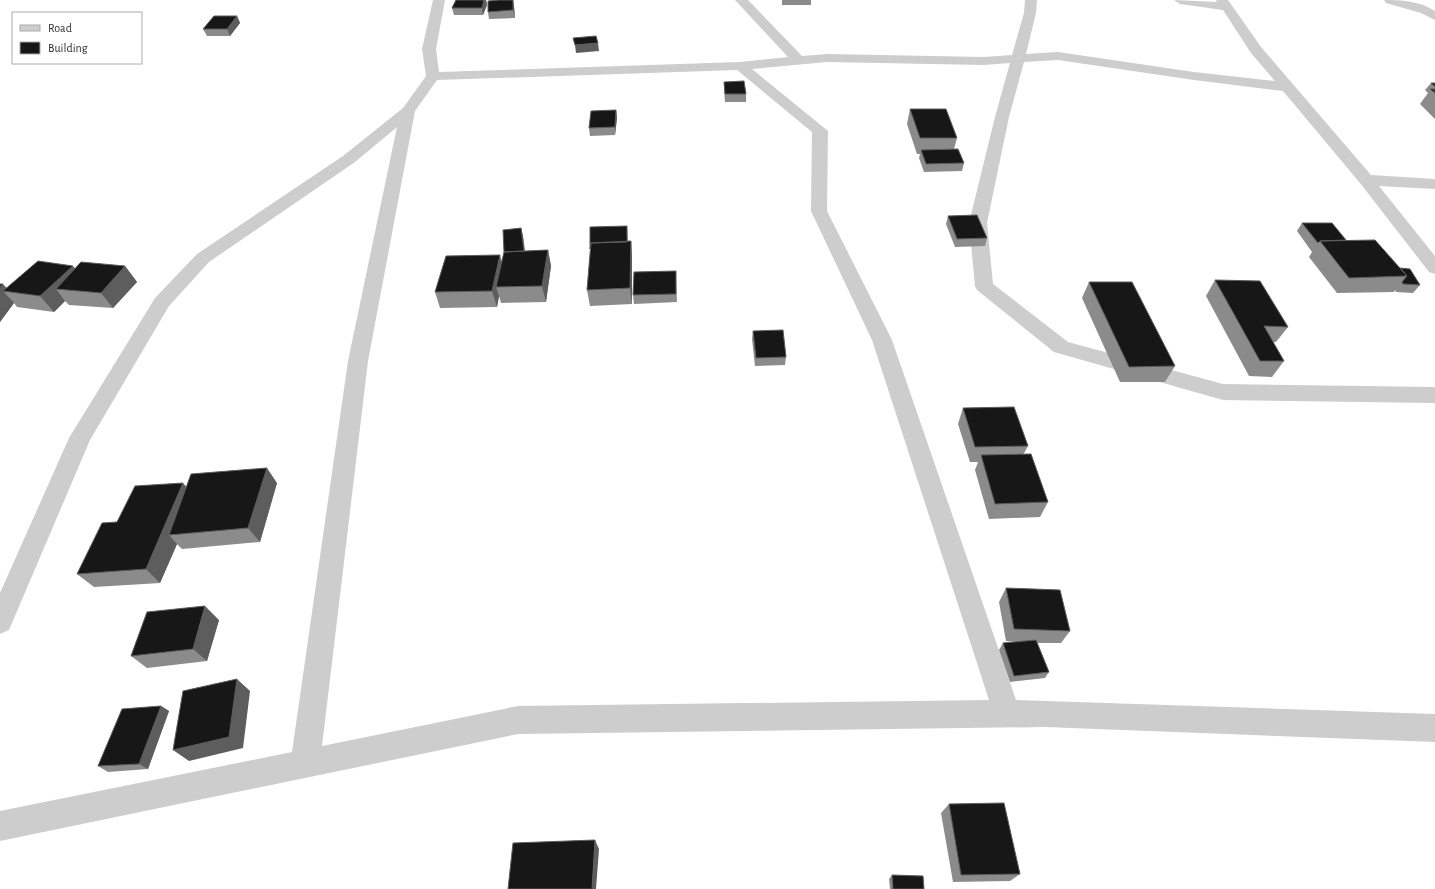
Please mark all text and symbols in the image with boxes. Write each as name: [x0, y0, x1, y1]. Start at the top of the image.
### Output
legend: [12, 12, 142, 64]
text: Road: [48, 22, 72, 34]
text: Building: [48, 42, 88, 54]

